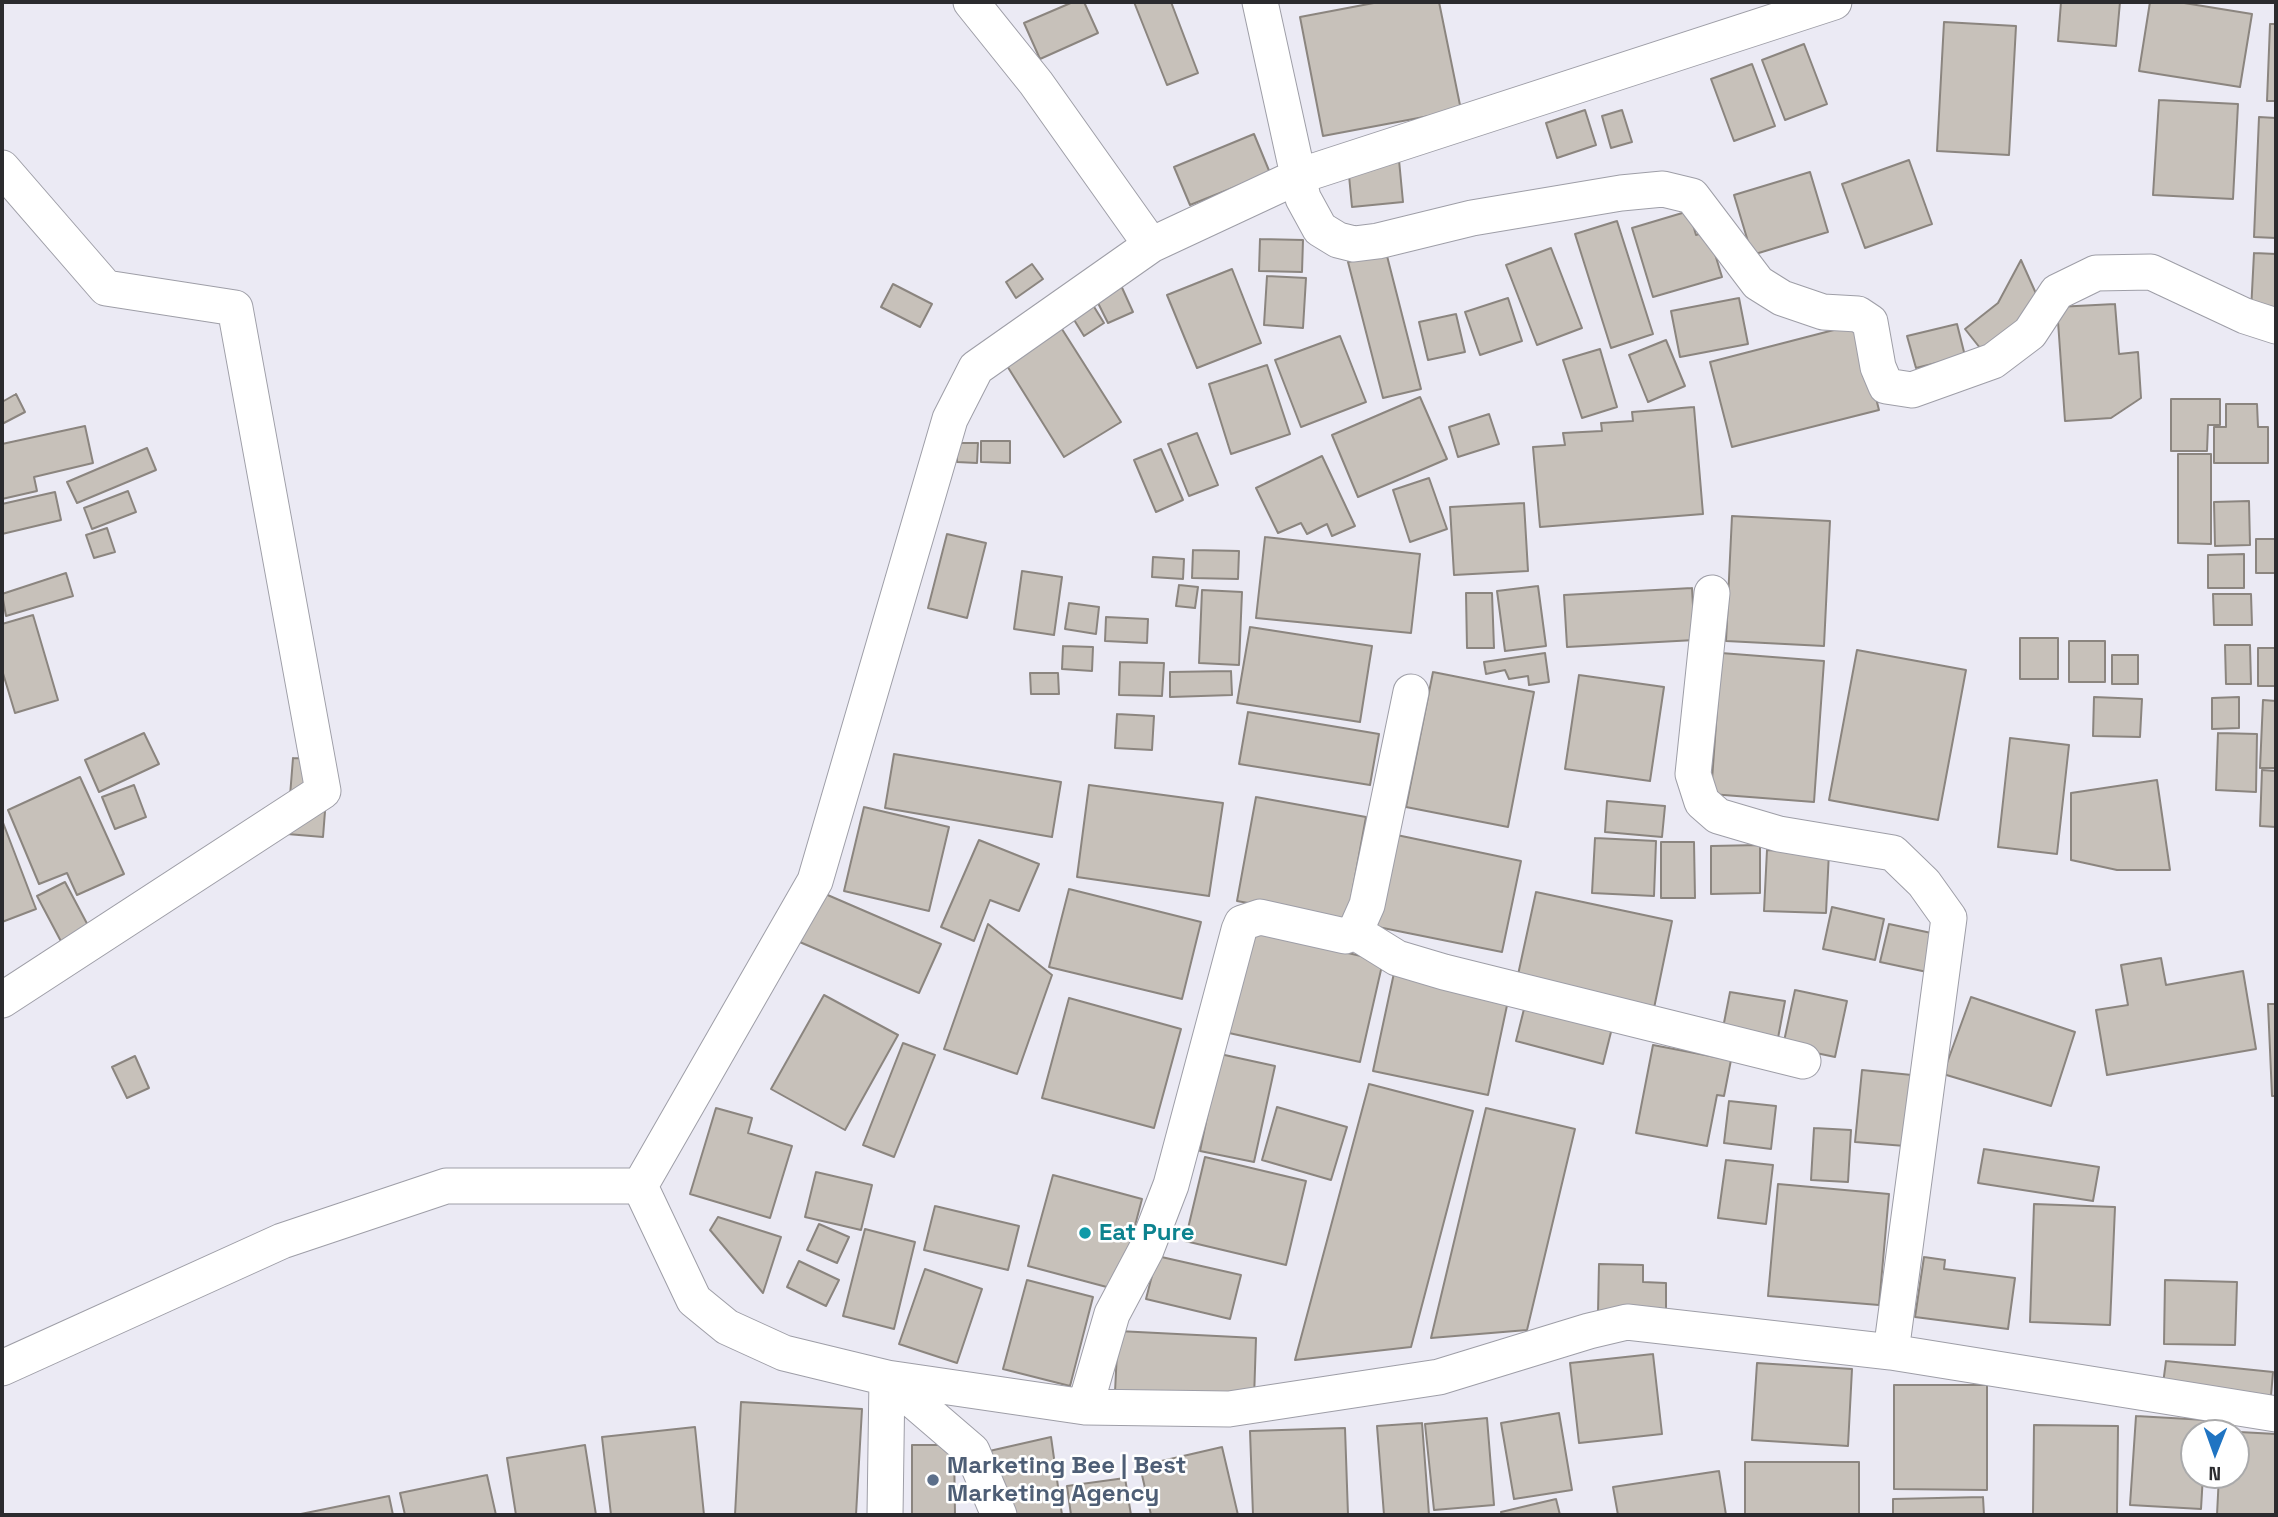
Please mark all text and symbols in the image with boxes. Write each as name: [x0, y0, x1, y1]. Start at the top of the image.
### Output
place label: Eat Pure: [1099, 1219, 1195, 1247]
marker: Eat Pure: [1077, 1225, 1093, 1241]
north arrow: [2180, 1419, 2250, 1489]
place label: Marketing Bee | Best Marketing Agency: [947, 1452, 1186, 1508]
text: N: [2208, 1461, 2221, 1486]
marker: Marketing Bee | Best Marketing Agency: [925, 1472, 941, 1488]

